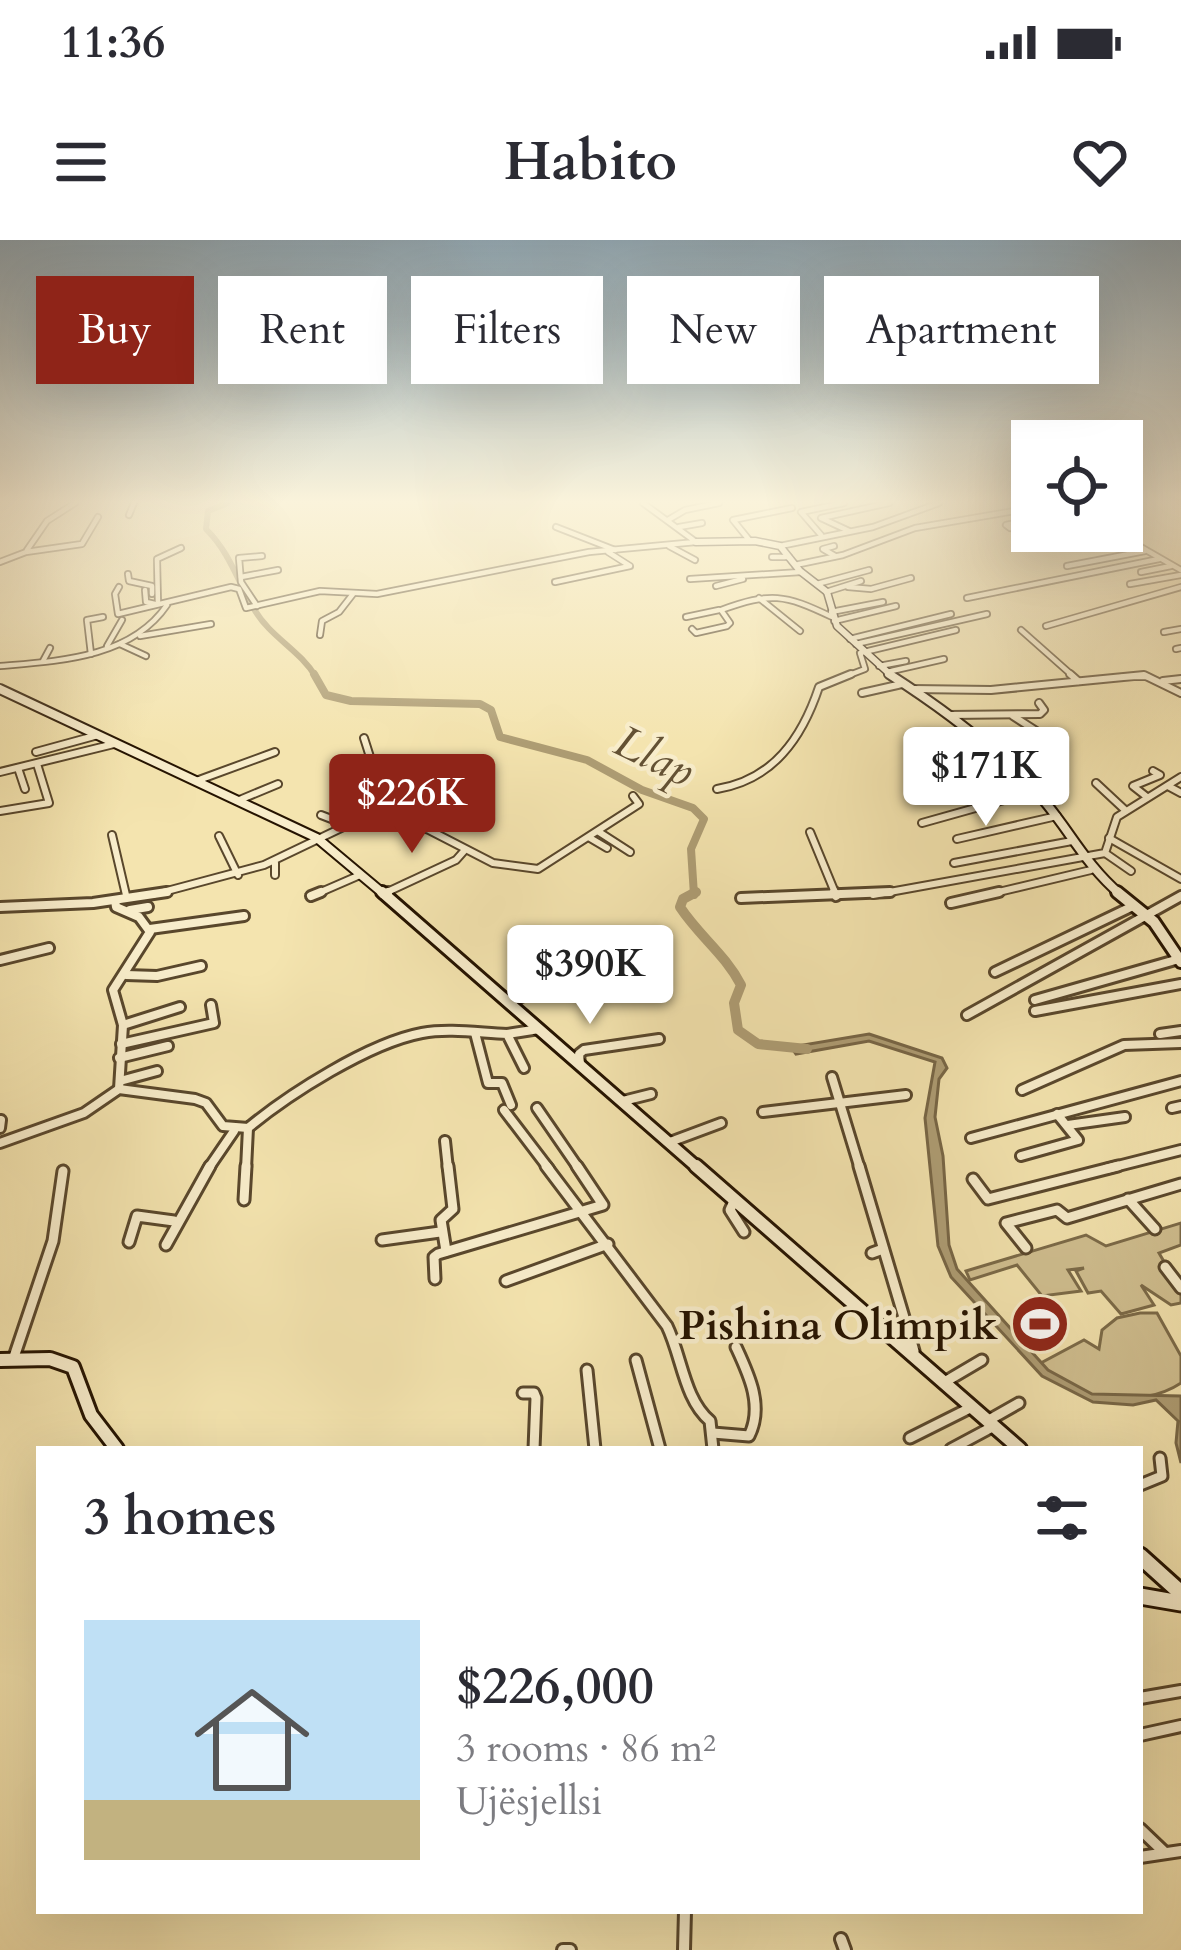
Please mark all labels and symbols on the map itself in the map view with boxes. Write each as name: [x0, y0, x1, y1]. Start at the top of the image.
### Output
water label: Llap: [604, 711, 705, 802]
pin: $171K: [902, 727, 1070, 829]
pin: $226K: [328, 754, 496, 856]
pin: $390K: [506, 925, 674, 1027]
sports icon: Pishina Olimpik: [1009, 1293, 1071, 1355]
place label: Pishina Olimpik: [679, 1297, 998, 1354]

